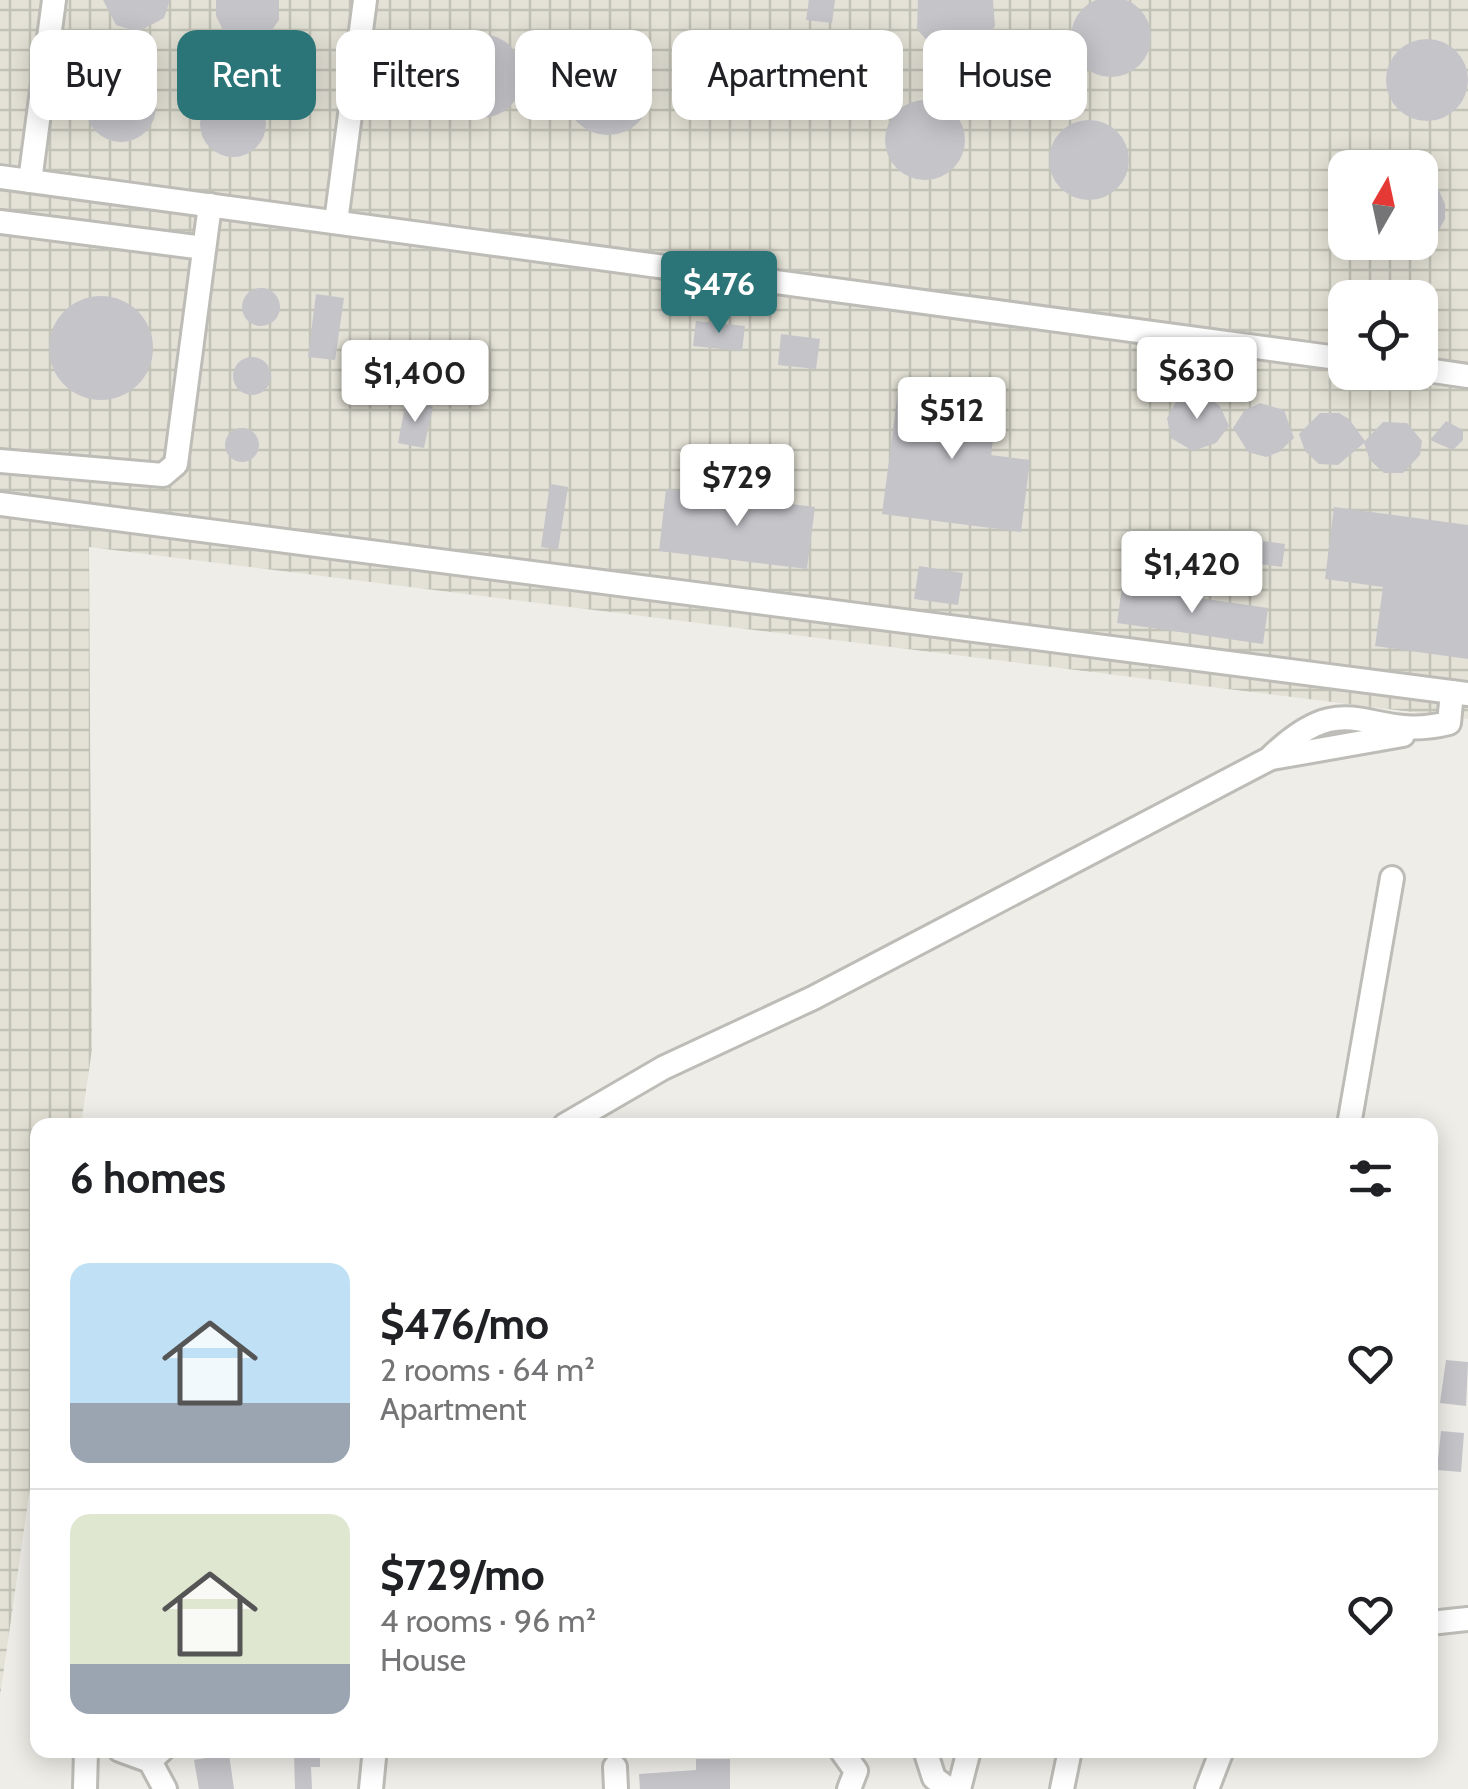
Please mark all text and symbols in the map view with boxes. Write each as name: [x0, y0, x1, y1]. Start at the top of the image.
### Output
chip: Buy: [30, 30, 157, 120]
chip: Rent: [177, 30, 316, 120]
chip: Filters: [336, 30, 495, 120]
chip: New: [515, 30, 652, 120]
chip: Apartment: [672, 30, 903, 120]
chip: House: [923, 30, 1087, 120]
north arrow: [1328, 150, 1438, 260]
map controls: [1328, 150, 1438, 390]
pin: $476: [660, 251, 778, 336]
text: $476: [683, 264, 755, 303]
button: locate: [1328, 280, 1438, 390]
pin: $630: [1138, 337, 1256, 422]
pin: $1,400: [334, 340, 496, 425]
text: $630: [1159, 350, 1235, 389]
text: $1,400: [364, 353, 466, 392]
pin: $512: [893, 377, 1011, 462]
text: $512: [920, 390, 984, 429]
pin: $729: [678, 444, 796, 529]
text: $729: [702, 457, 772, 496]
pin: $1,420: [1111, 531, 1273, 616]
text: $1,420: [1143, 544, 1241, 583]
icon: filters: [1343, 1151, 1398, 1206]
text: 6 homes: [70, 1152, 226, 1204]
text: $476/mo: [380, 1298, 549, 1350]
icon: home: [150, 1303, 270, 1423]
icon: heart: [1343, 1336, 1398, 1391]
text: 2 rooms · 64 m²: [380, 1350, 595, 1389]
text: Apartment: [380, 1389, 527, 1428]
text: $729/mo: [380, 1549, 545, 1601]
icon: home: [150, 1554, 270, 1674]
icon: heart: [1343, 1587, 1398, 1642]
text: 4 rooms · 96 m²: [380, 1601, 596, 1640]
text: House: [380, 1640, 466, 1679]

